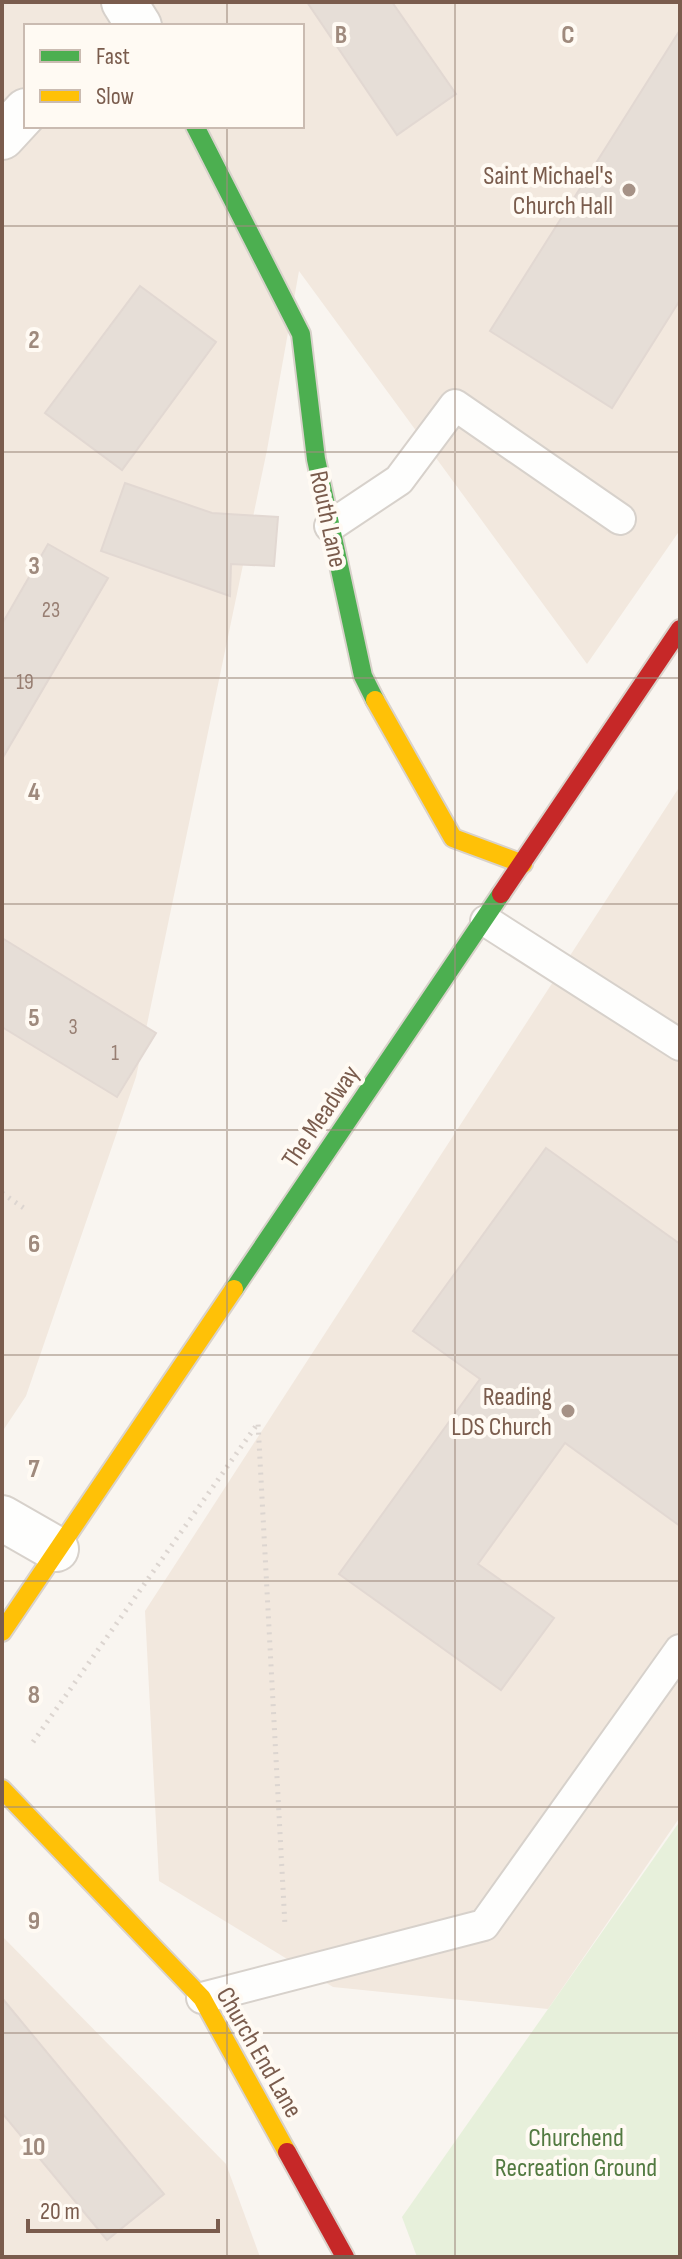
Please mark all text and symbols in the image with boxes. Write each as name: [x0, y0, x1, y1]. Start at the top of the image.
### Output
text: B: [335, 20, 347, 51]
text: C: [561, 20, 575, 51]
legend: [24, 24, 304, 128]
text: Fast: [96, 42, 130, 71]
text: Slow: [96, 82, 134, 111]
place label: Saint Michael's Church Hall: [483, 161, 613, 222]
marker: Saint Michael's Church Hall: [620, 181, 638, 199]
text: 2: [28, 325, 40, 356]
street label: Routh Lane: [302, 468, 353, 570]
text: 3: [28, 551, 40, 582]
house number: 23: [42, 597, 60, 624]
house number: 19: [16, 669, 34, 696]
text: 4: [28, 777, 40, 808]
text: 5: [28, 1003, 40, 1034]
house number: 3: [68, 1014, 78, 1041]
house number: 1: [111, 1040, 119, 1067]
street label: The Meadway: [276, 1060, 367, 1174]
text: 6: [28, 1229, 40, 1260]
place label: Reading LDS Church: [451, 1382, 552, 1443]
marker: Reading LDS Church: [559, 1402, 577, 1420]
text: 7: [28, 1454, 40, 1485]
text: 8: [28, 1680, 40, 1711]
text: 9: [28, 1906, 40, 1937]
street label: Church End Lane: [209, 1982, 308, 2123]
park label: Churchend Recreation Ground: [495, 2123, 657, 2184]
text: 10: [23, 2132, 45, 2163]
scale bar: [28, 2183, 218, 2233]
text: 20 m: [40, 2197, 80, 2226]

